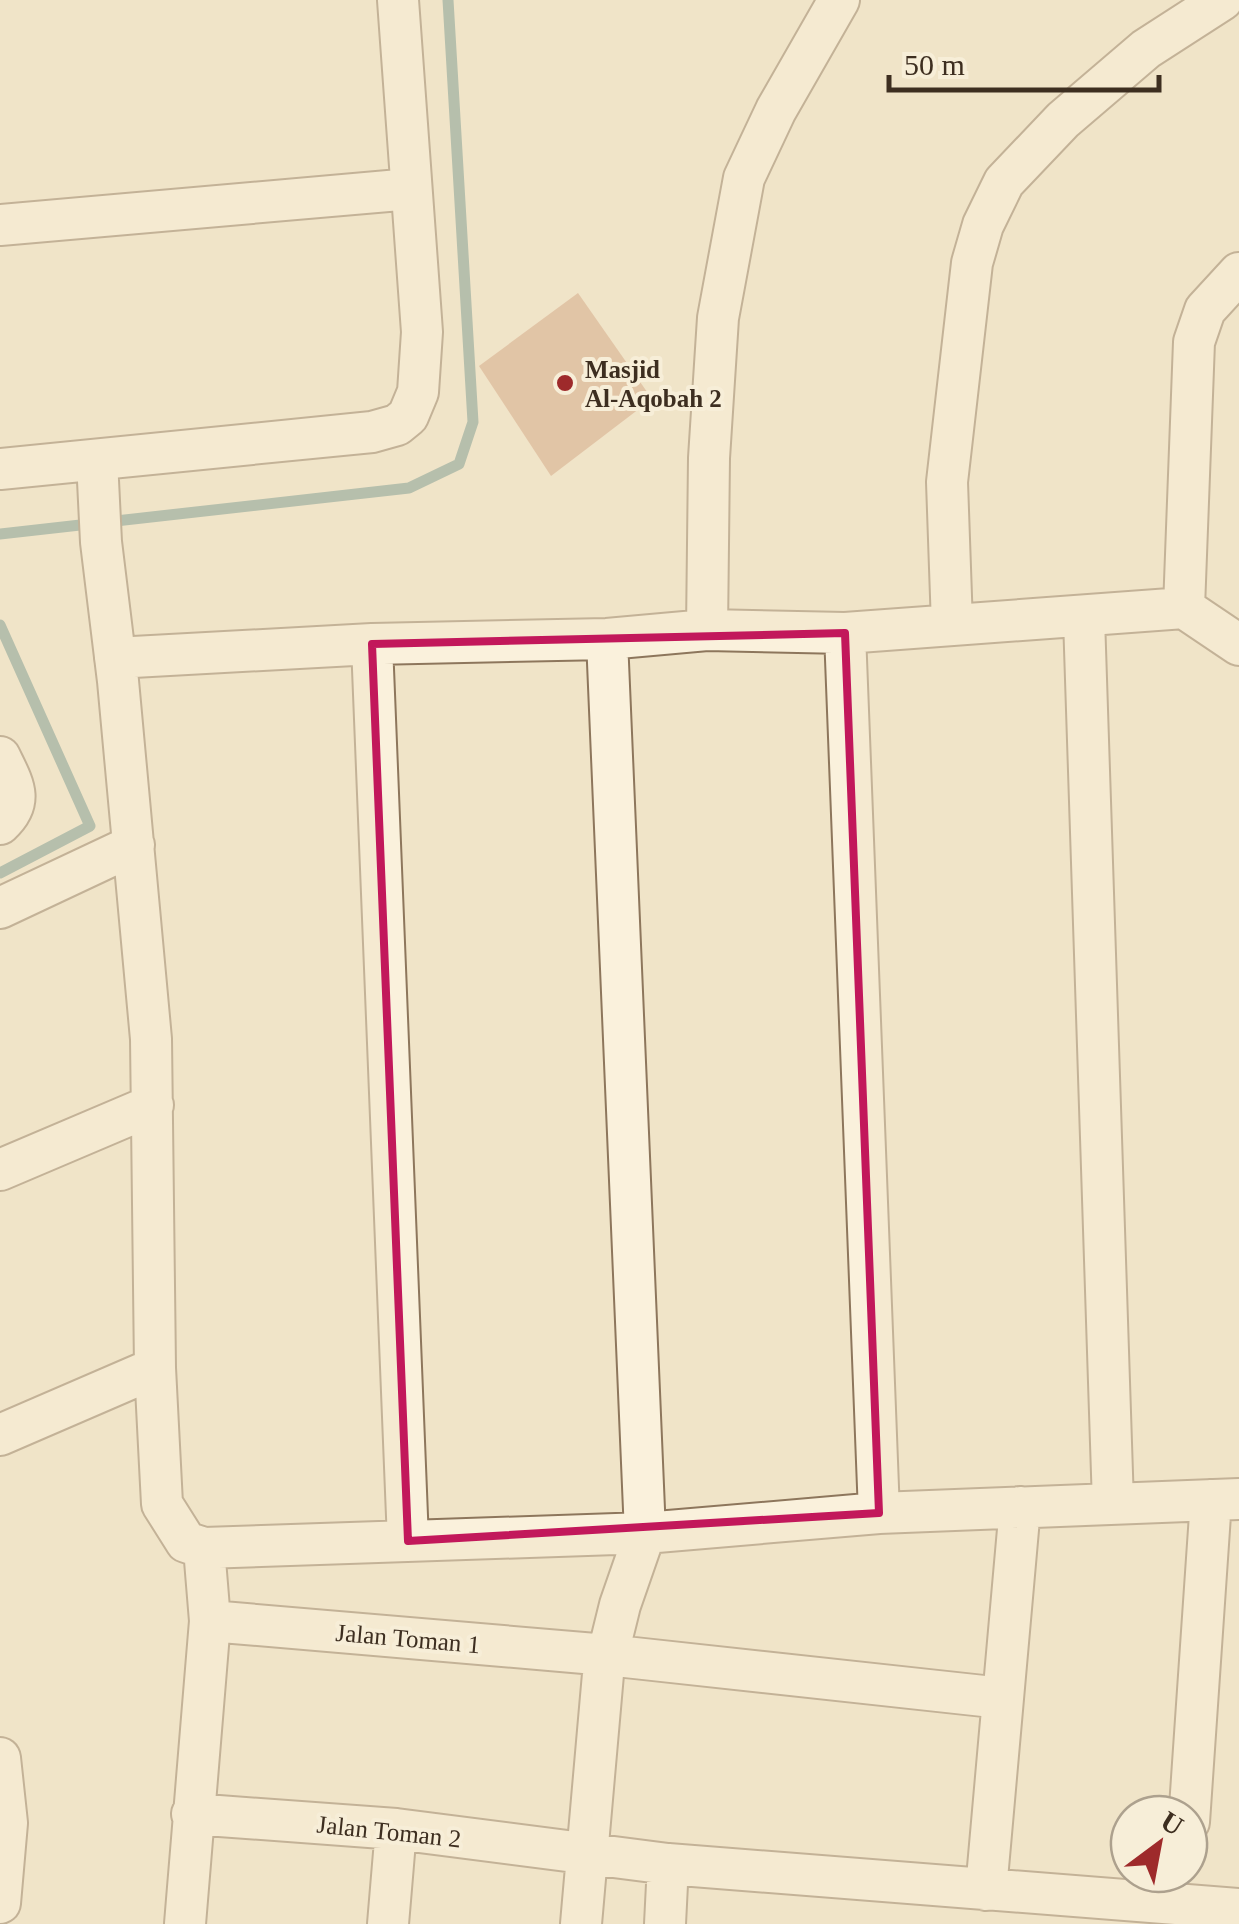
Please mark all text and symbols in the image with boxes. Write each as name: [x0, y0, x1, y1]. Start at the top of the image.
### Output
scale bar: [889, 30, 1159, 92]
text: 50 m: [904, 48, 965, 81]
place label: Masjid Al-Aqobah 2: [585, 356, 722, 412]
marker: Masjid Al-Aqobah 2: [554, 372, 576, 394]
street label: Jalan Toman 1: [335, 1619, 481, 1658]
north arrow: [1109, 1794, 1209, 1894]
text: U: [1155, 1805, 1189, 1842]
street label: Jalan Toman 2: [315, 1810, 462, 1853]

